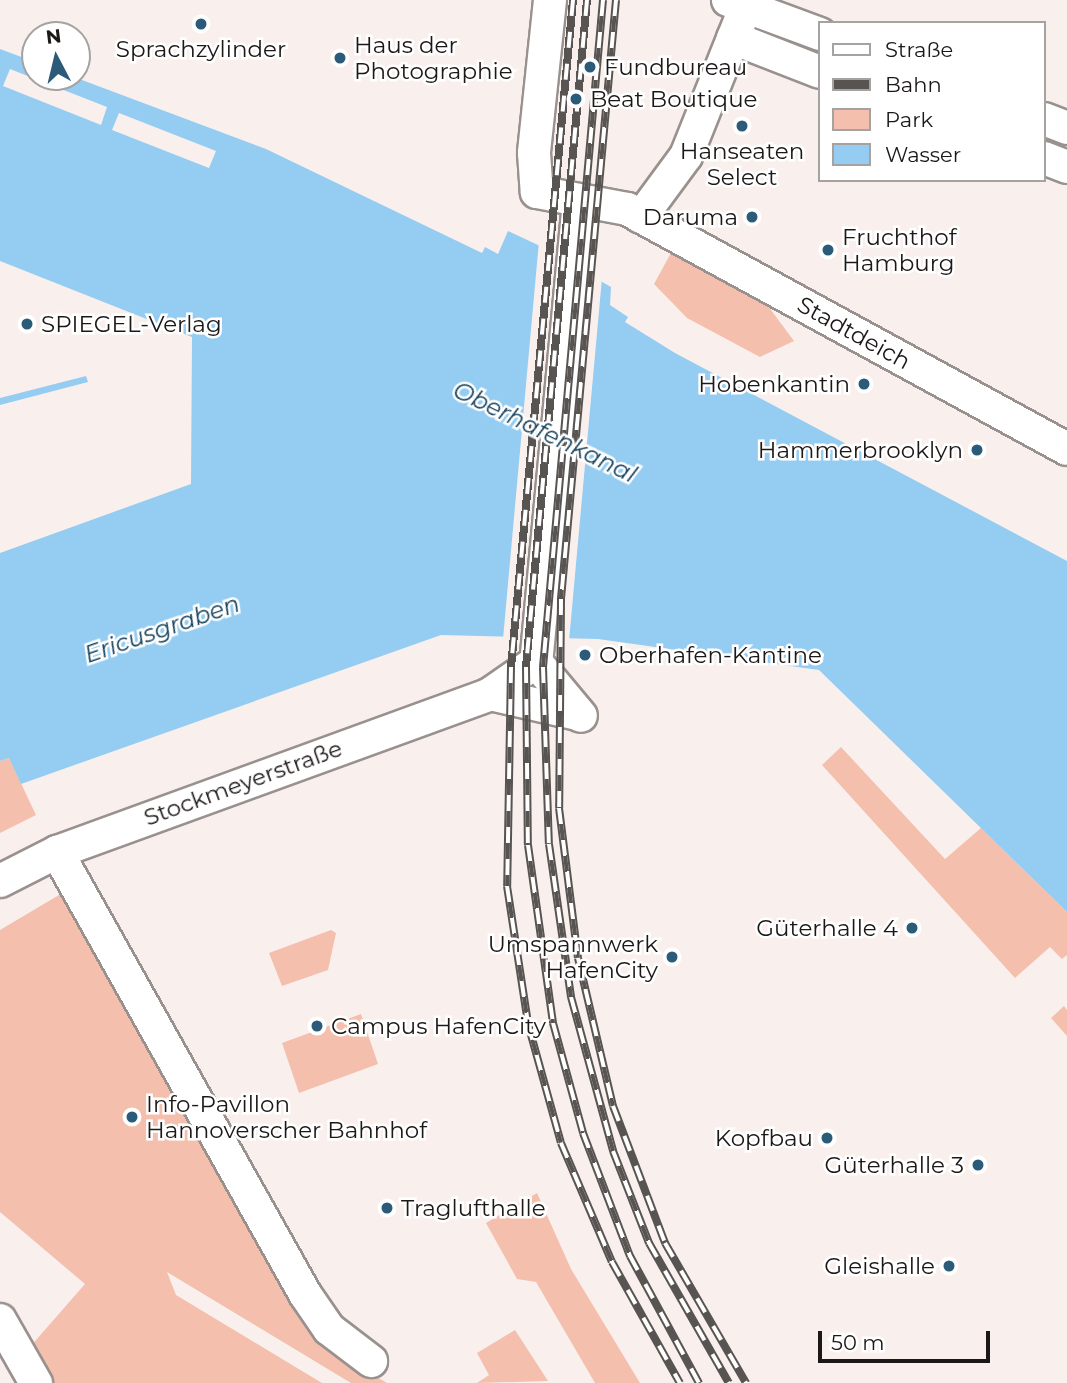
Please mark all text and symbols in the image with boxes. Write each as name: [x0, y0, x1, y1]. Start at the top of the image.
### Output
marker: Sprachzylinder: [193, 16, 209, 32]
north arrow: [21, 21, 91, 91]
legend: [818, 21, 1046, 182]
text: N: [45, 24, 63, 49]
place label: Haus der Photographie: [354, 31, 513, 85]
place label: Sprachzylinder: [116, 35, 286, 63]
text: Straße: [885, 37, 953, 62]
marker: Haus der Photographie: [332, 50, 348, 66]
place label: Fundbureau: [604, 53, 747, 81]
marker: Fundbureau: [582, 59, 598, 75]
text: Bahn: [885, 72, 942, 97]
place label: Beat Boutique: [590, 85, 758, 113]
marker: Beat Boutique: [568, 91, 584, 107]
text: Park: [885, 107, 933, 132]
marker: Hanseaten Select: [734, 118, 750, 134]
place label: Hanseaten Select: [680, 137, 804, 191]
text: Wasser: [885, 142, 961, 167]
place label: Daruma: [643, 203, 738, 231]
marker: Daruma: [744, 209, 760, 225]
place label: Fruchthof Hamburg: [842, 223, 956, 277]
marker: Fruchthof Hamburg: [820, 242, 836, 258]
street label: Stadtdeich: [793, 291, 915, 375]
place label: SPIEGEL-Verlag: [41, 310, 222, 338]
marker: SPIEGEL-Verlag: [19, 316, 35, 332]
place label: Hobenkantin: [698, 370, 850, 398]
water label: Oberhafenkanal: [449, 375, 641, 489]
marker: Hobenkantin: [856, 376, 872, 392]
place label: Hammerbrooklyn: [758, 436, 963, 464]
marker: Hammerbrooklyn: [969, 442, 985, 458]
water label: Ericusgraben: [81, 589, 243, 669]
place label: Oberhafen-Kantine: [599, 641, 822, 669]
marker: Oberhafen-Kantine: [577, 647, 593, 663]
street label: Stockmeyerstraße: [140, 734, 346, 832]
place label: Güterhalle 4: [756, 914, 898, 942]
marker: Güterhalle 4: [904, 920, 920, 936]
place label: Umspannwerk HafenCity: [488, 930, 658, 984]
marker: Umspannwerk HafenCity: [664, 949, 680, 965]
place label: Campus HafenCity: [331, 1012, 546, 1040]
marker: Campus HafenCity: [309, 1018, 325, 1034]
place label: Info-Pavillon Hannoverscher Bahnhof: [146, 1090, 427, 1144]
marker: Info-Pavillon Hannoverscher Bahnhof: [124, 1109, 140, 1125]
place label: Kopfbau: [715, 1124, 813, 1152]
marker: Kopfbau: [819, 1130, 835, 1146]
place label: Güterhalle 3: [825, 1151, 964, 1179]
marker: Güterhalle 3: [970, 1157, 986, 1173]
place label: Traglufthalle: [401, 1194, 546, 1222]
marker: Traglufthalle: [379, 1200, 395, 1216]
place label: Gleishalle: [824, 1252, 935, 1280]
marker: Gleishalle: [941, 1258, 957, 1274]
scale bar: [822, 1316, 993, 1360]
text: 50 m: [831, 1330, 885, 1355]

